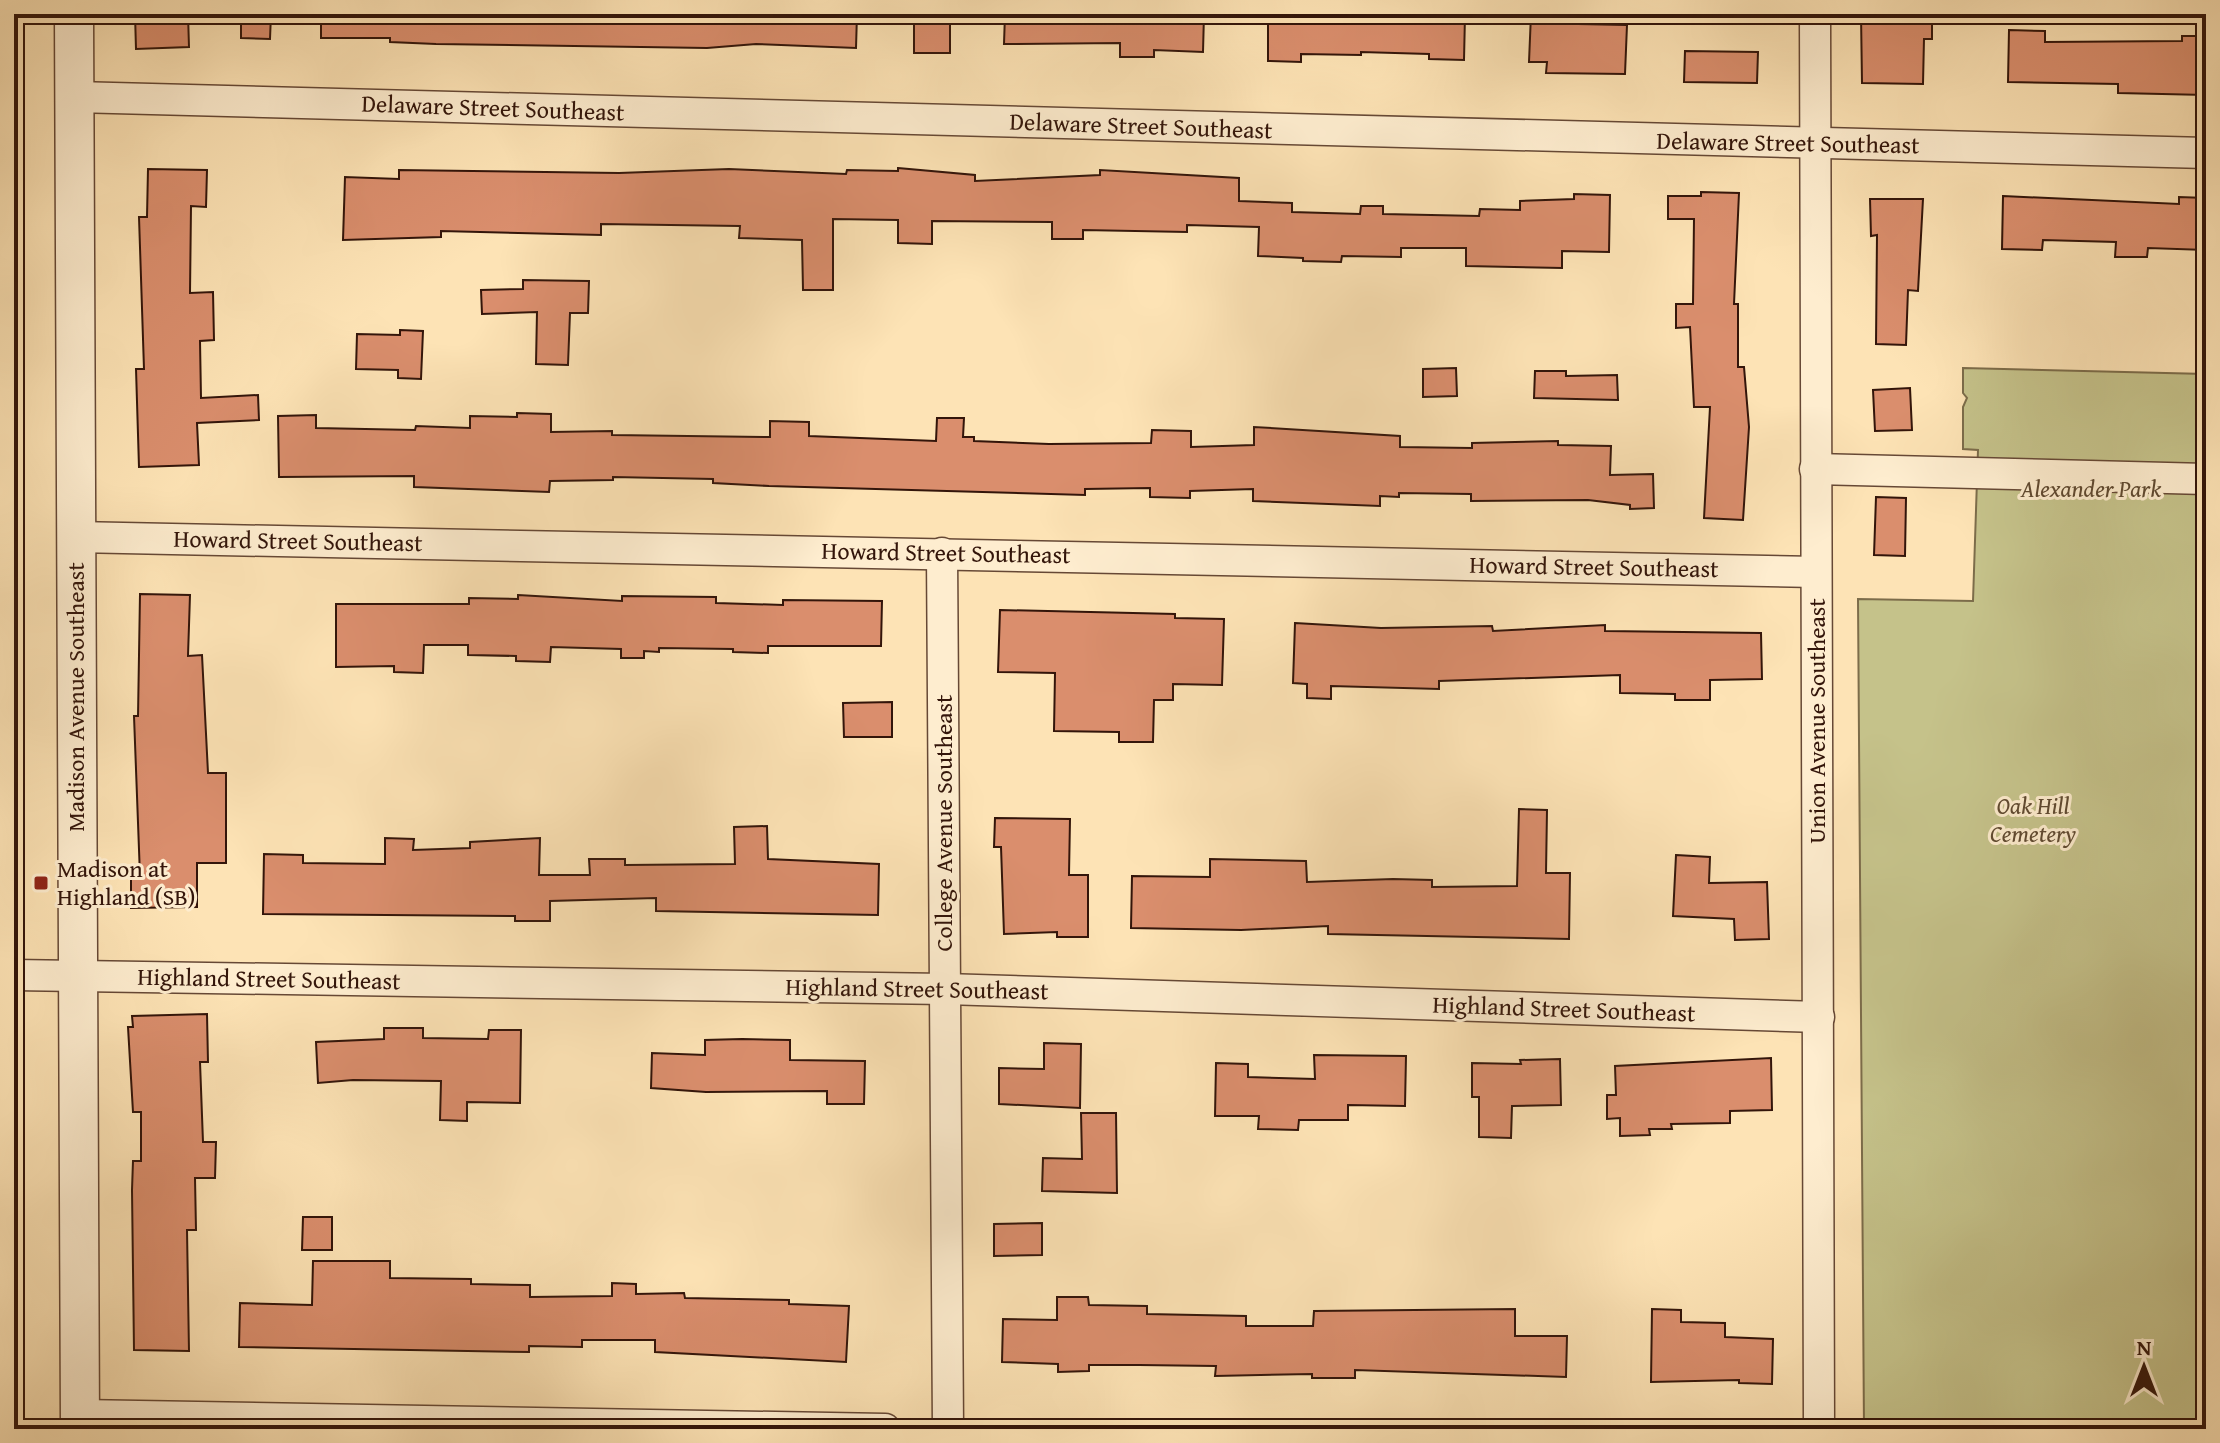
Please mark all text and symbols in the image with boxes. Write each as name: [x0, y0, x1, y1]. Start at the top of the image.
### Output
street label: Delaware Street Southeast: [361, 85, 626, 130]
street label: Delaware Street Southeast: [1009, 103, 1274, 148]
street label: Delaware Street Southeast: [1656, 123, 1920, 162]
park label: Alexander Park: [2020, 471, 2161, 506]
street label: Howard Street Southeast: [173, 521, 423, 560]
street label: Howard Street Southeast: [821, 533, 1071, 572]
street label: Howard Street Southeast: [1469, 547, 1719, 586]
street label: Madison Avenue Southeast: [58, 562, 93, 832]
street label: Union Avenue Southeast: [1799, 598, 1834, 844]
street label: College Avenue Southeast: [926, 694, 961, 952]
park label: Oak Hill Cemetery: [1990, 788, 2076, 851]
place label: Madison at Highland (SB): [57, 851, 196, 914]
marker: Madison at Highland (SB): [32, 874, 50, 892]
street label: Highland Street Southeast: [137, 959, 401, 998]
street label: Highland Street Southeast: [785, 969, 1049, 1008]
street label: Highland Street Southeast: [1432, 986, 1697, 1031]
north arrow: [2104, 1327, 2184, 1407]
text: N: [2137, 1331, 2152, 1363]

